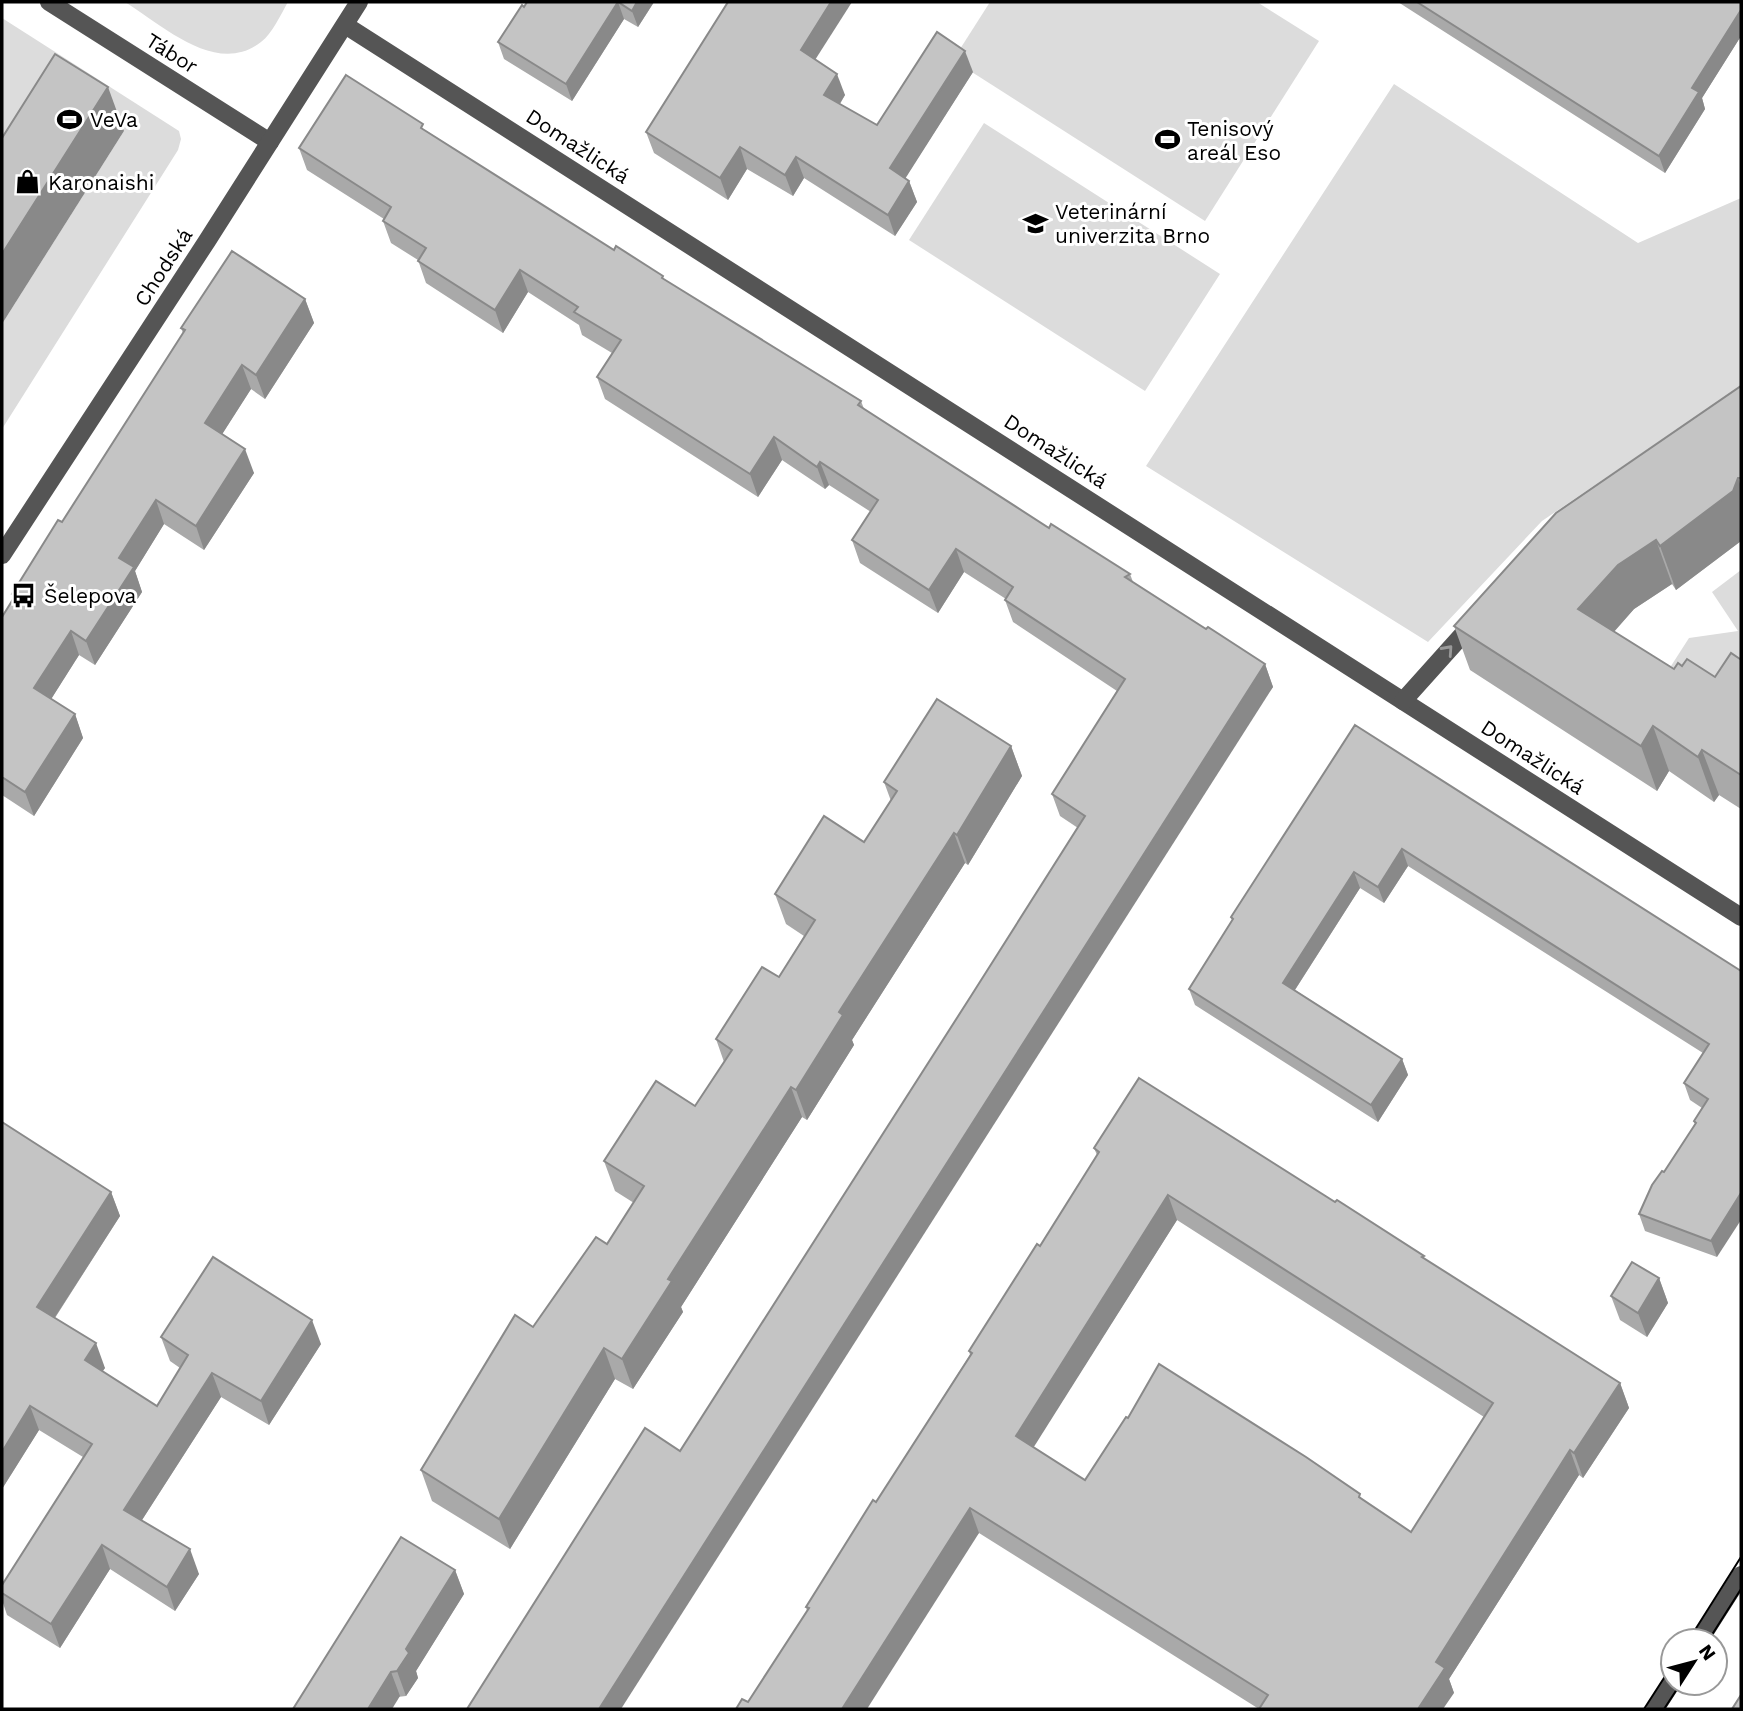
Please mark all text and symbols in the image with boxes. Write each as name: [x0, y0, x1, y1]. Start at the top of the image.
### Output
street label: Tábor: [141, 27, 203, 79]
street label: Domažlická: [522, 103, 634, 189]
sports icon: VeVa: [56, 105, 84, 133]
place label: VeVa: [90, 107, 138, 132]
place label: Tenisový areál Eso: [1187, 116, 1281, 165]
sports icon: Tenisový areál Eso: [1153, 126, 1181, 154]
shop icon: Karonaishi: [14, 168, 42, 196]
place label: Karonaishi: [48, 170, 154, 195]
place label: Veterinární univerzita Brno: [1055, 199, 1210, 248]
school or university icon: Veterinární univerzita Brno: [1021, 209, 1049, 237]
street label: Chodská: [129, 223, 197, 311]
street label: Domažlická: [1000, 408, 1112, 494]
bus stop icon: Šelepova: [10, 581, 38, 609]
place label: Šelepova: [44, 583, 137, 608]
one-way arrow: [1440, 645, 1453, 658]
street label: Domažlická: [1477, 714, 1589, 800]
north arrow: [1659, 1627, 1729, 1697]
text: N: [1694, 1640, 1721, 1665]

